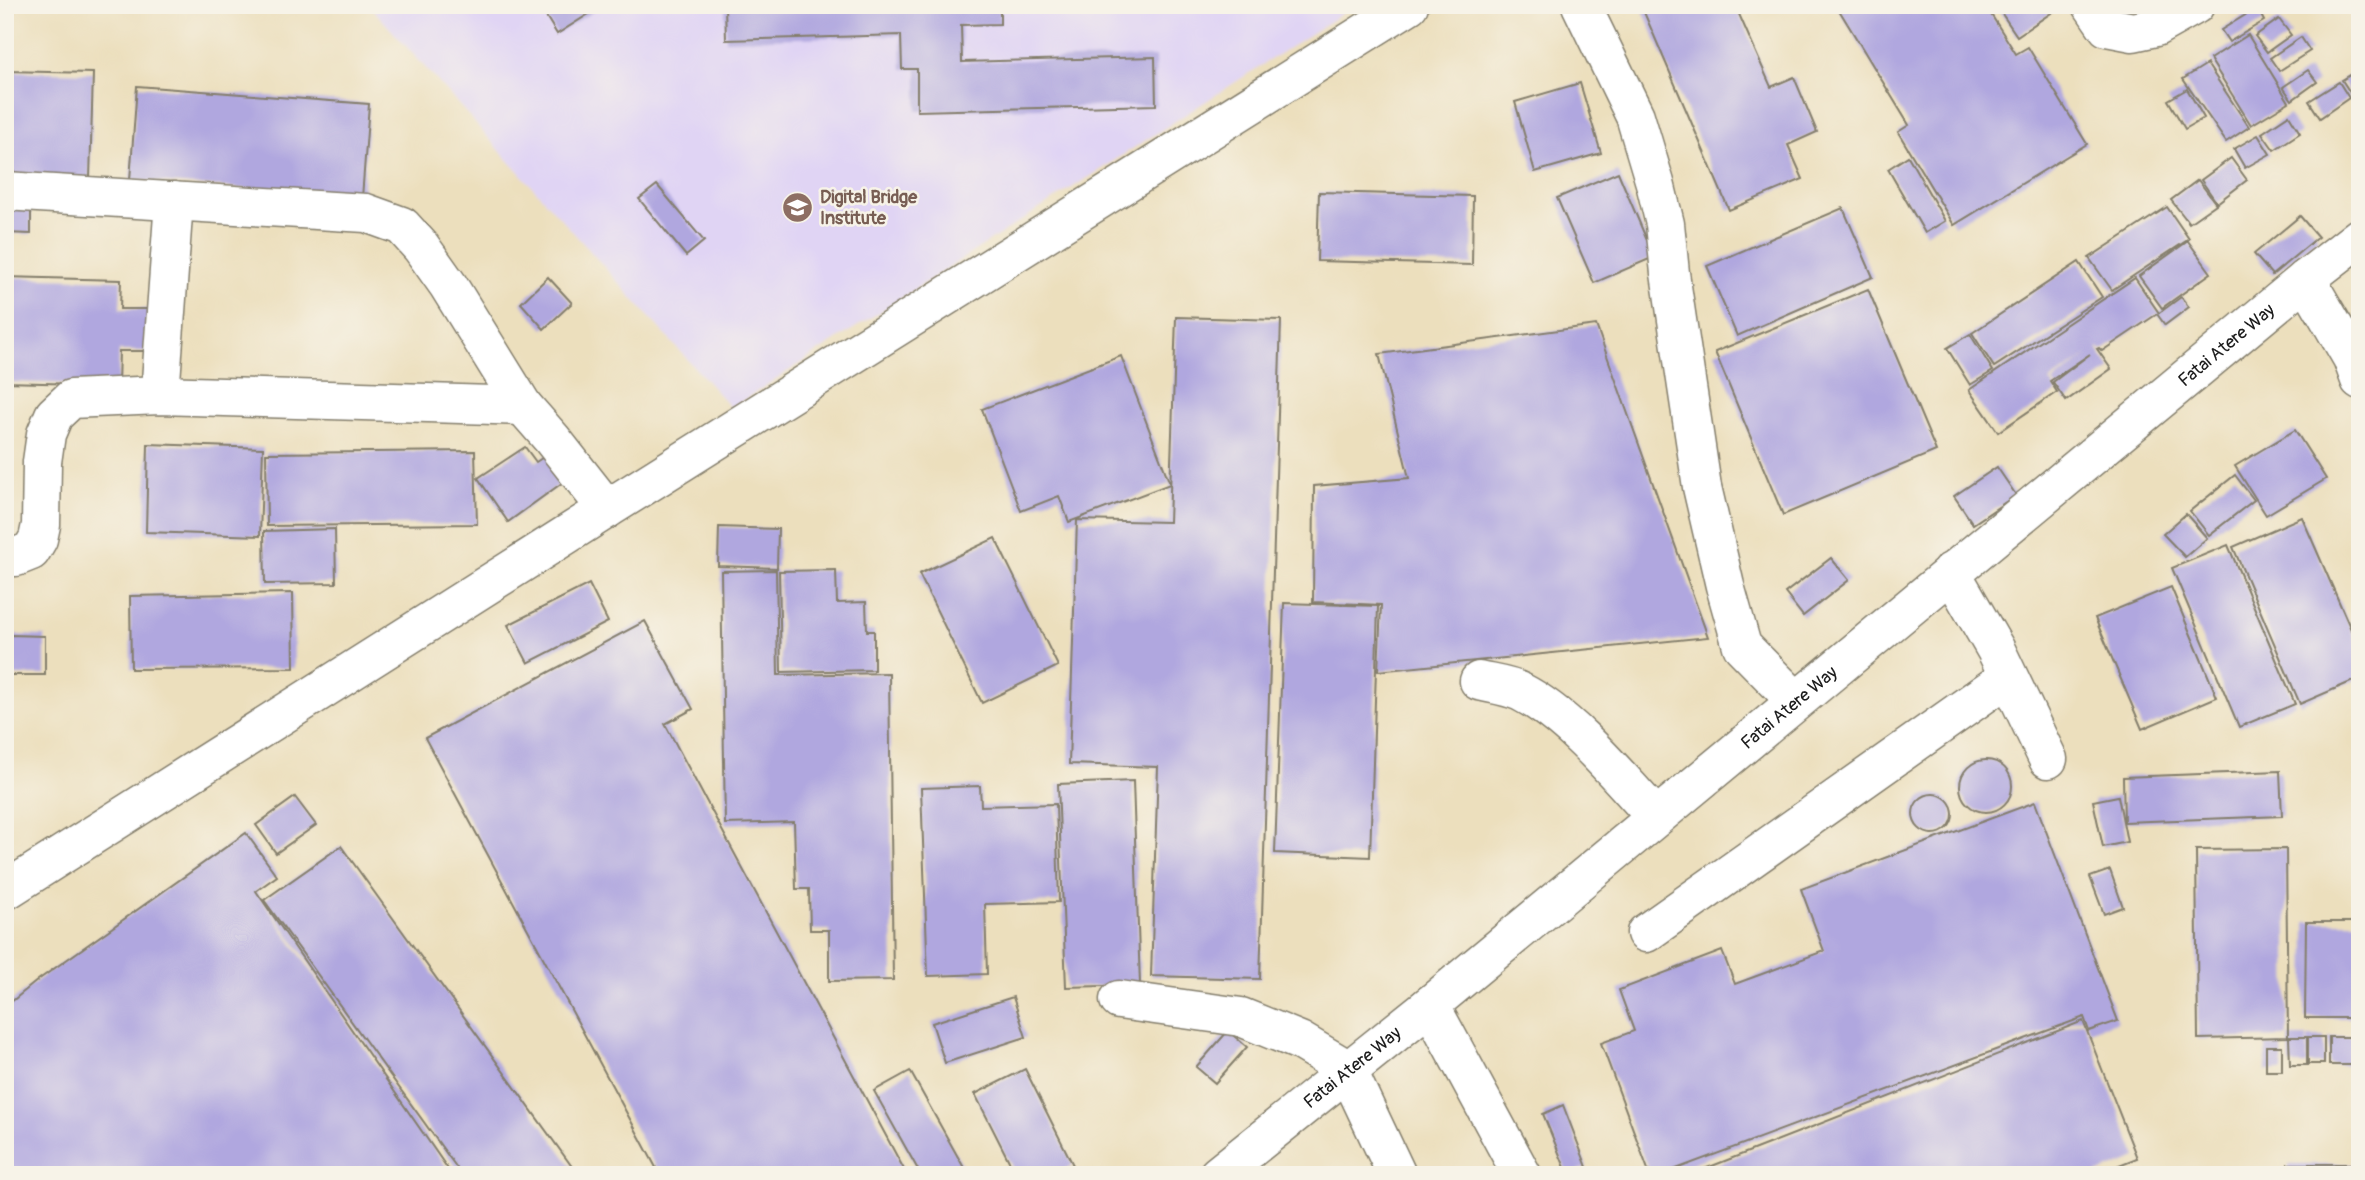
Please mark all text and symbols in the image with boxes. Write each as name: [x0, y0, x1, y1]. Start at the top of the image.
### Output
place label: Digital Bridge Institute: [820, 186, 918, 230]
school or university icon: Digital Bridge Institute: [780, 190, 814, 224]
street label: Fatai Atere Way: [2174, 299, 2280, 392]
street label: Fatai Atere Way: [1736, 661, 1843, 755]
street label: Fatai Atere Way: [1299, 1022, 1406, 1114]

